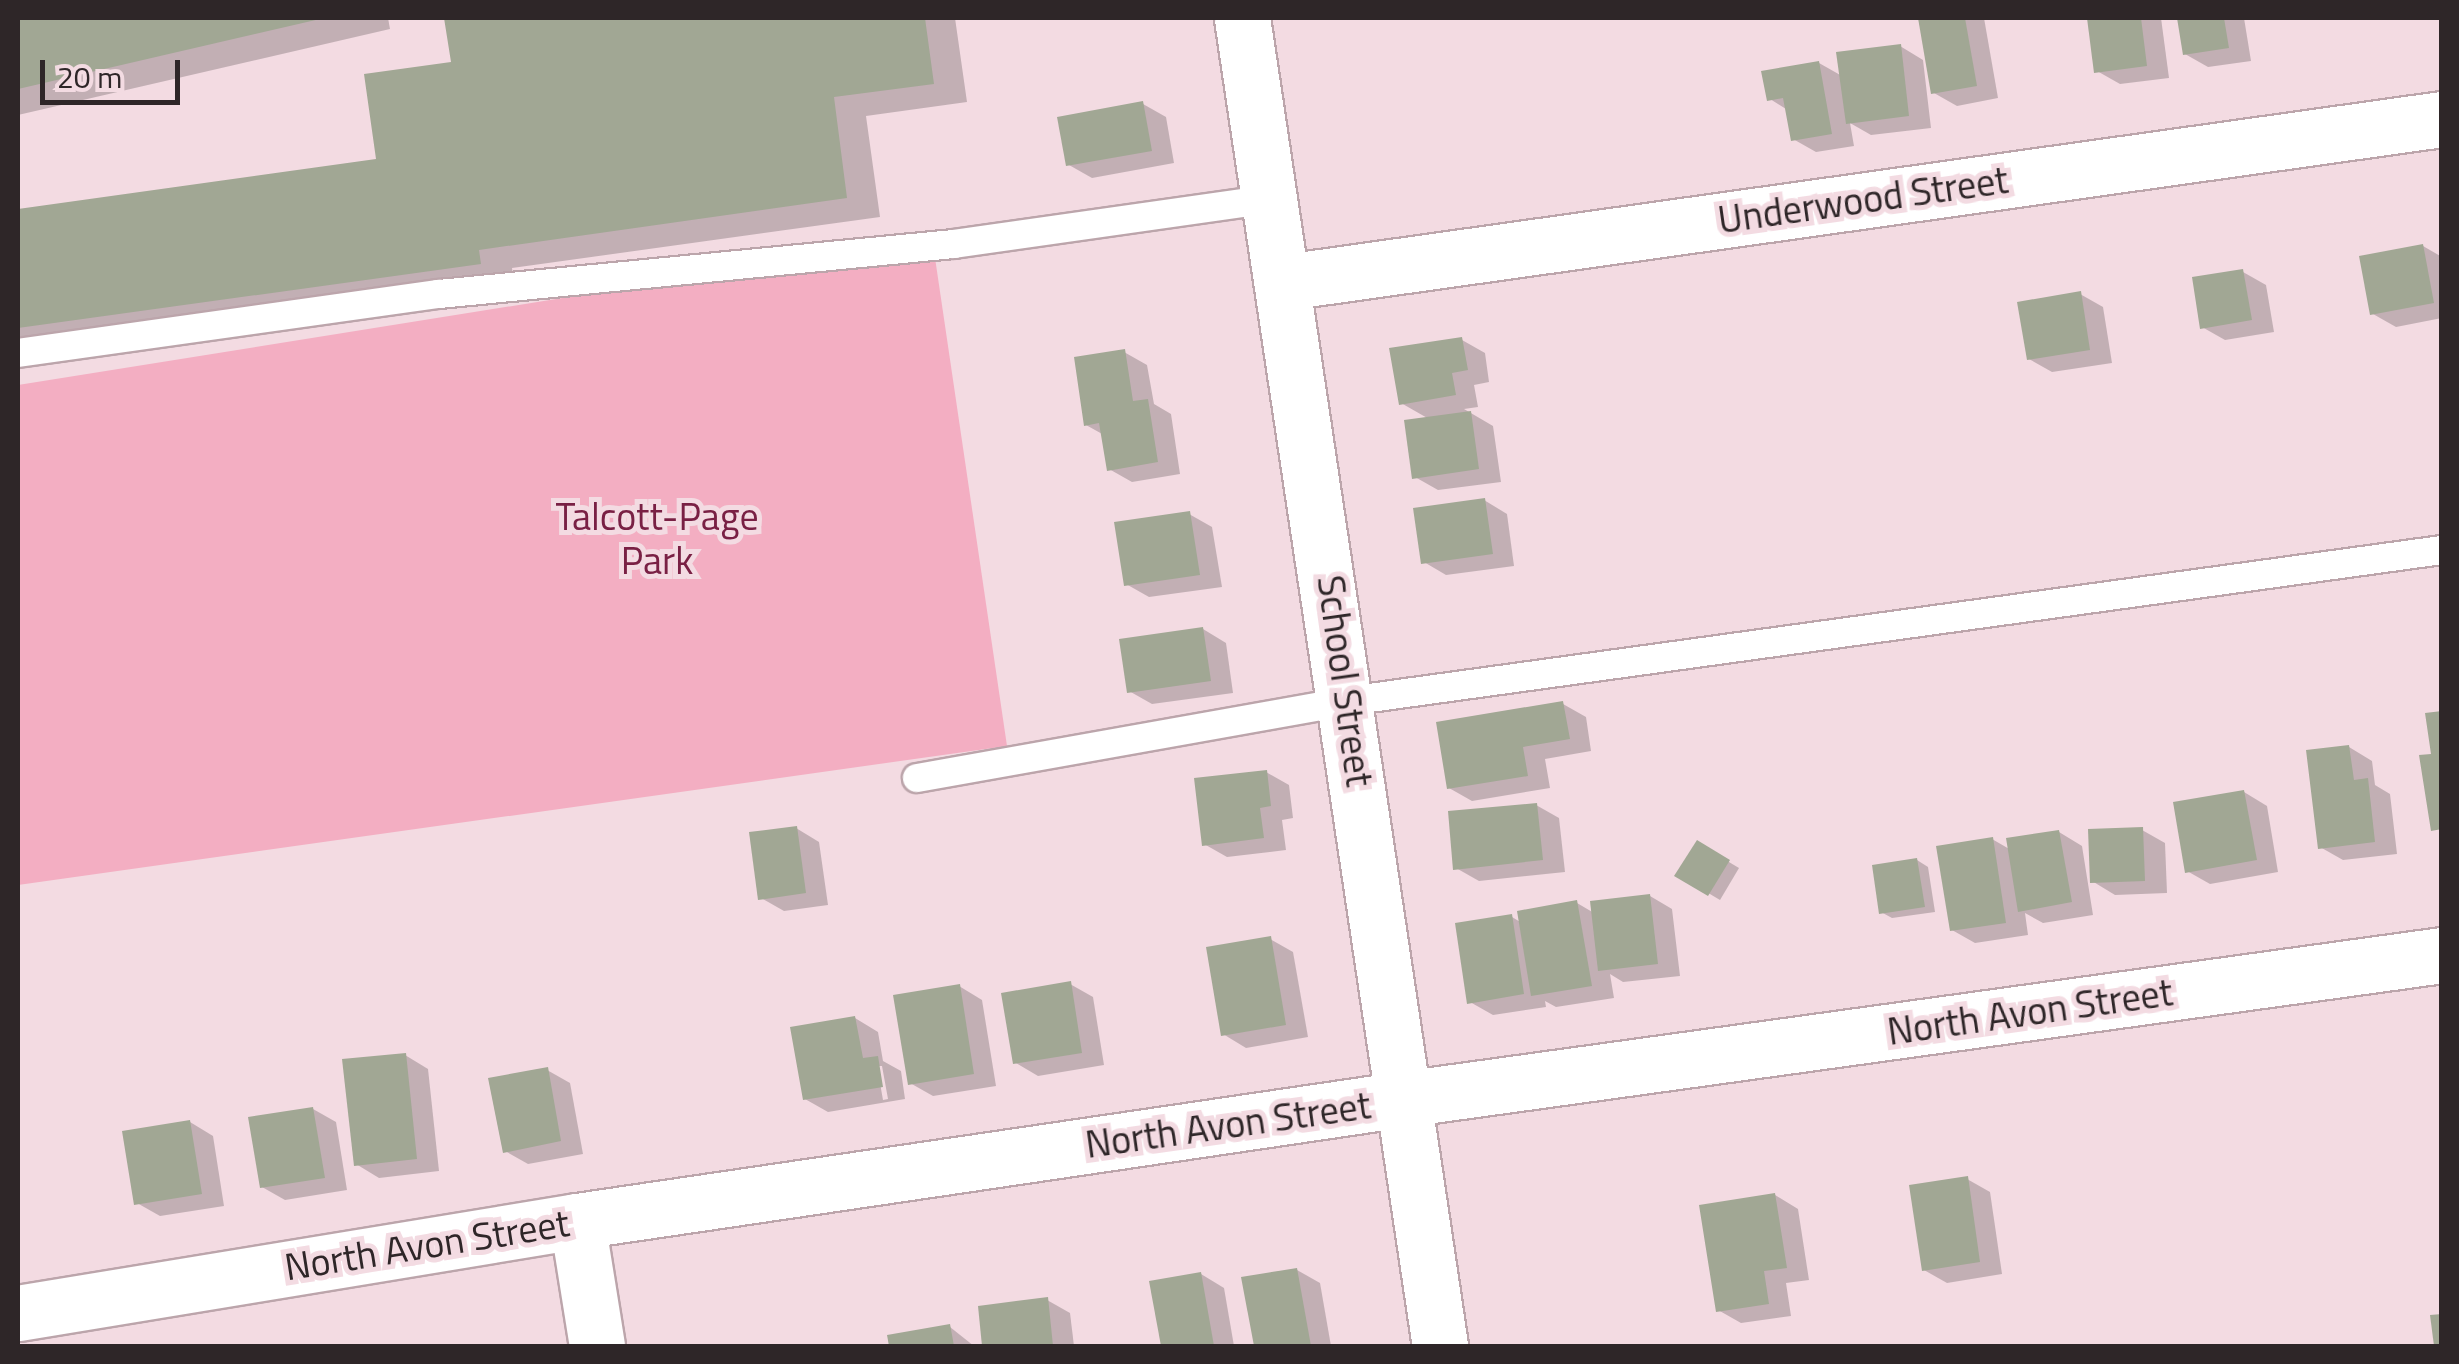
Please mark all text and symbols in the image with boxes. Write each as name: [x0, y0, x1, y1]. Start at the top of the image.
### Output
scale bar: [45, 40, 185, 102]
text: 20 m: [57, 54, 122, 100]
street label: Underwood Street: [1715, 157, 2011, 243]
park label: Talcott-Page Park: [555, 494, 759, 584]
street label: School Street: [1308, 572, 1382, 790]
street label: North Avon Street: [1884, 969, 2176, 1055]
street label: North Avon Street: [1082, 1082, 1374, 1168]
street label: North Avon Street: [281, 1200, 573, 1290]

